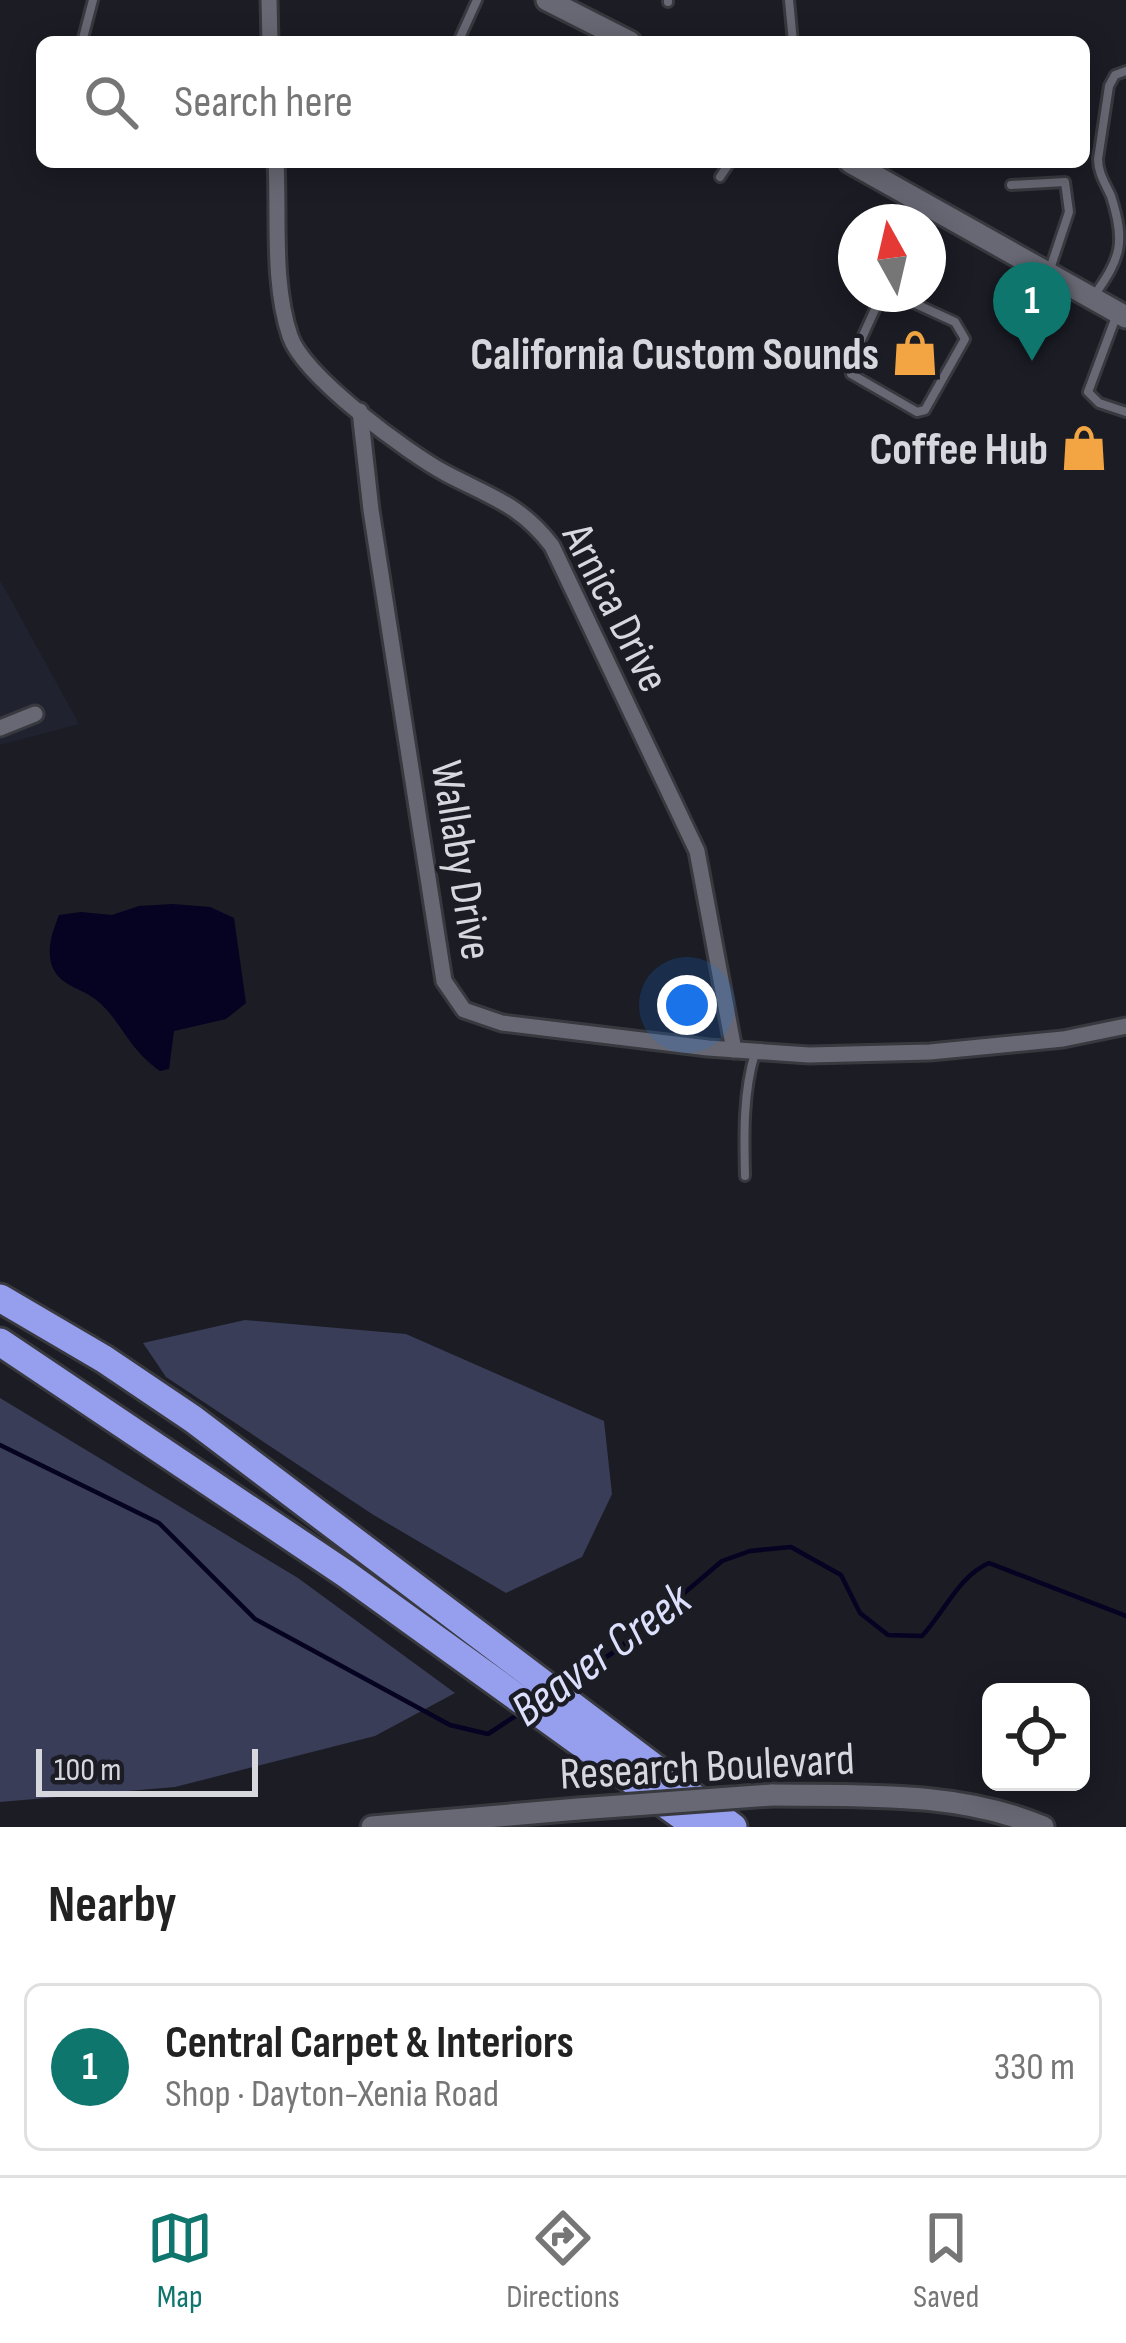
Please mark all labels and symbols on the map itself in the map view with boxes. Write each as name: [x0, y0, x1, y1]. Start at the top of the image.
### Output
north arrow: [838, 204, 946, 312]
pin: 1: [993, 262, 1071, 361]
place label: California Custom Sounds: [470, 328, 879, 383]
shop icon: California Custom Sounds: [890, 328, 940, 378]
place label: Coffee Hub: [869, 423, 1048, 478]
shop icon: Coffee Hub: [1059, 423, 1109, 473]
street label: Arnica Drive: [549, 514, 680, 701]
street label: Wallaby Drive: [418, 757, 503, 964]
your location: [657, 975, 717, 1035]
water label: Beaver Creek: [501, 1570, 704, 1739]
street label: Research Boulevard: [558, 1732, 856, 1803]
scale bar: [36, 1743, 258, 1796]

